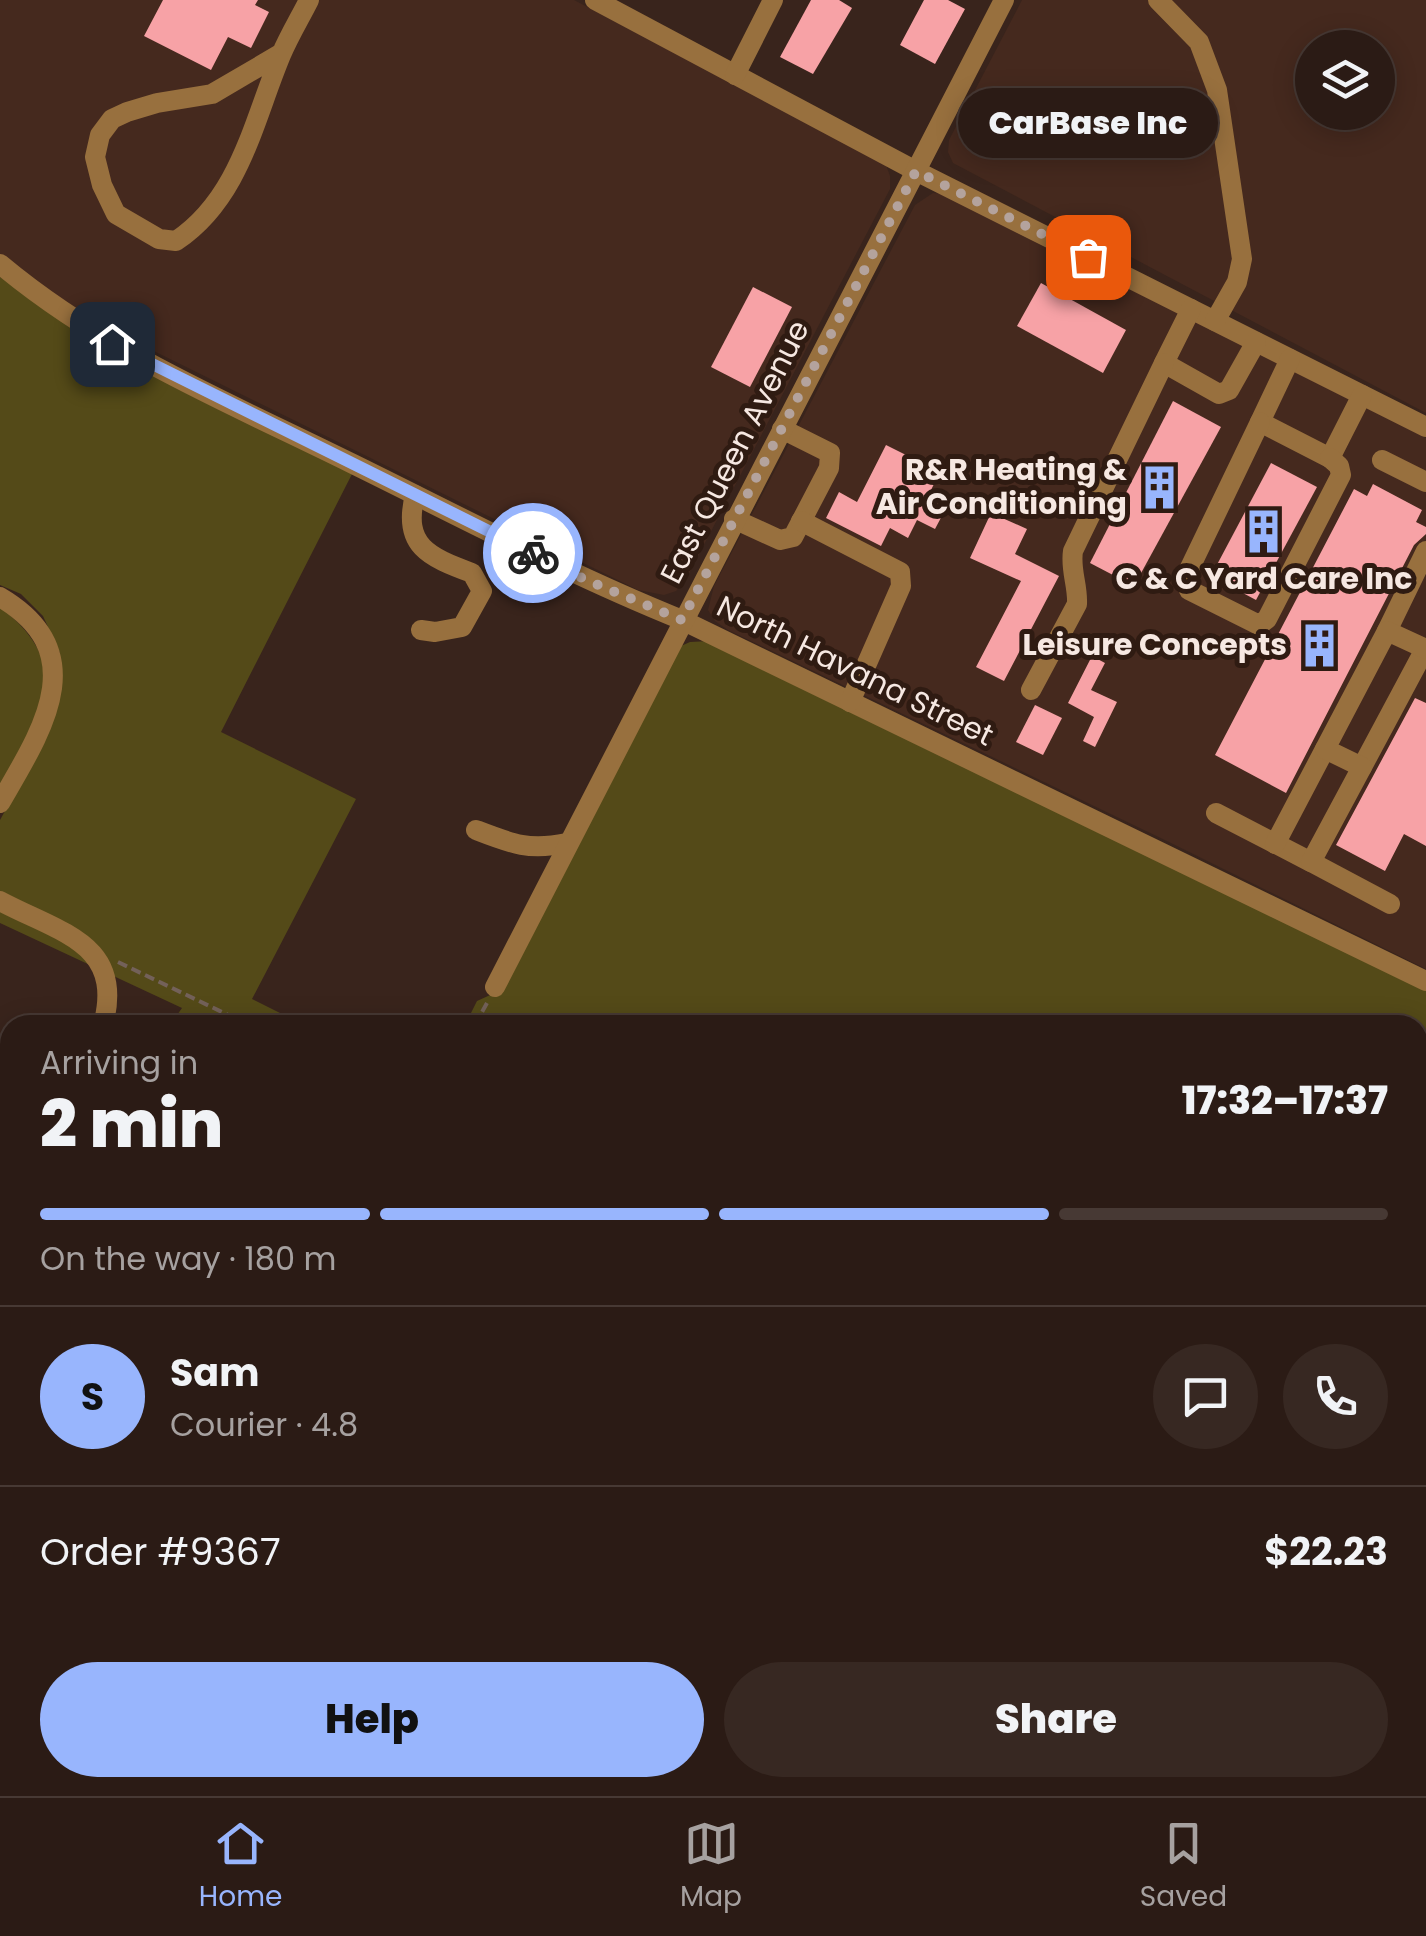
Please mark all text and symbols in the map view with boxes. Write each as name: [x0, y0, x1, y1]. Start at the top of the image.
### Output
map controls: [1295, 30, 1395, 130]
button: layers: [1295, 30, 1395, 130]
callout: CarBase Inc: [958, 87, 1218, 157]
text: CarBase Inc: [989, 100, 1187, 145]
pin: [1046, 215, 1131, 300]
icon: bag: [1061, 230, 1116, 285]
pin: [70, 302, 155, 387]
street label: East Queen Avenue: [650, 313, 820, 591]
icon: home: [85, 317, 140, 372]
place label: R&R Heating & Air Conditioning: [876, 448, 1127, 525]
building icon: R&R Heating & Air Conditioning: [1136, 463, 1184, 511]
courier: [483, 503, 583, 603]
building icon: C & C Yard Care Inc: [1240, 508, 1288, 556]
icon: bike: [506, 526, 561, 581]
place label: C & C Yard Care Inc: [1116, 557, 1412, 600]
street label: North Havana Street: [710, 585, 1001, 756]
building icon: Leisure Concepts: [1296, 621, 1344, 669]
place label: Leisure Concepts: [1023, 623, 1287, 666]
text: Arriving in: [40, 1040, 198, 1085]
text: 17:32–17:37: [1182, 1074, 1388, 1127]
text: 2 min: [40, 1079, 223, 1170]
text: On the way · 180 m: [40, 1236, 336, 1281]
button: chat: [1153, 1344, 1258, 1449]
button: phone: [1283, 1344, 1388, 1449]
text: Sam: [170, 1346, 259, 1399]
text: S: [81, 1370, 104, 1423]
text: Courier · 4.8: [170, 1402, 358, 1447]
text: Order #9367: [40, 1525, 281, 1578]
text: $22.23: [1264, 1525, 1388, 1578]
button: Help: [40, 1662, 704, 1777]
button: Share: [724, 1662, 1388, 1777]
tab: Home: [199, 1816, 282, 1918]
tab: Map: [680, 1816, 742, 1918]
tab: Saved: [1140, 1816, 1227, 1918]

